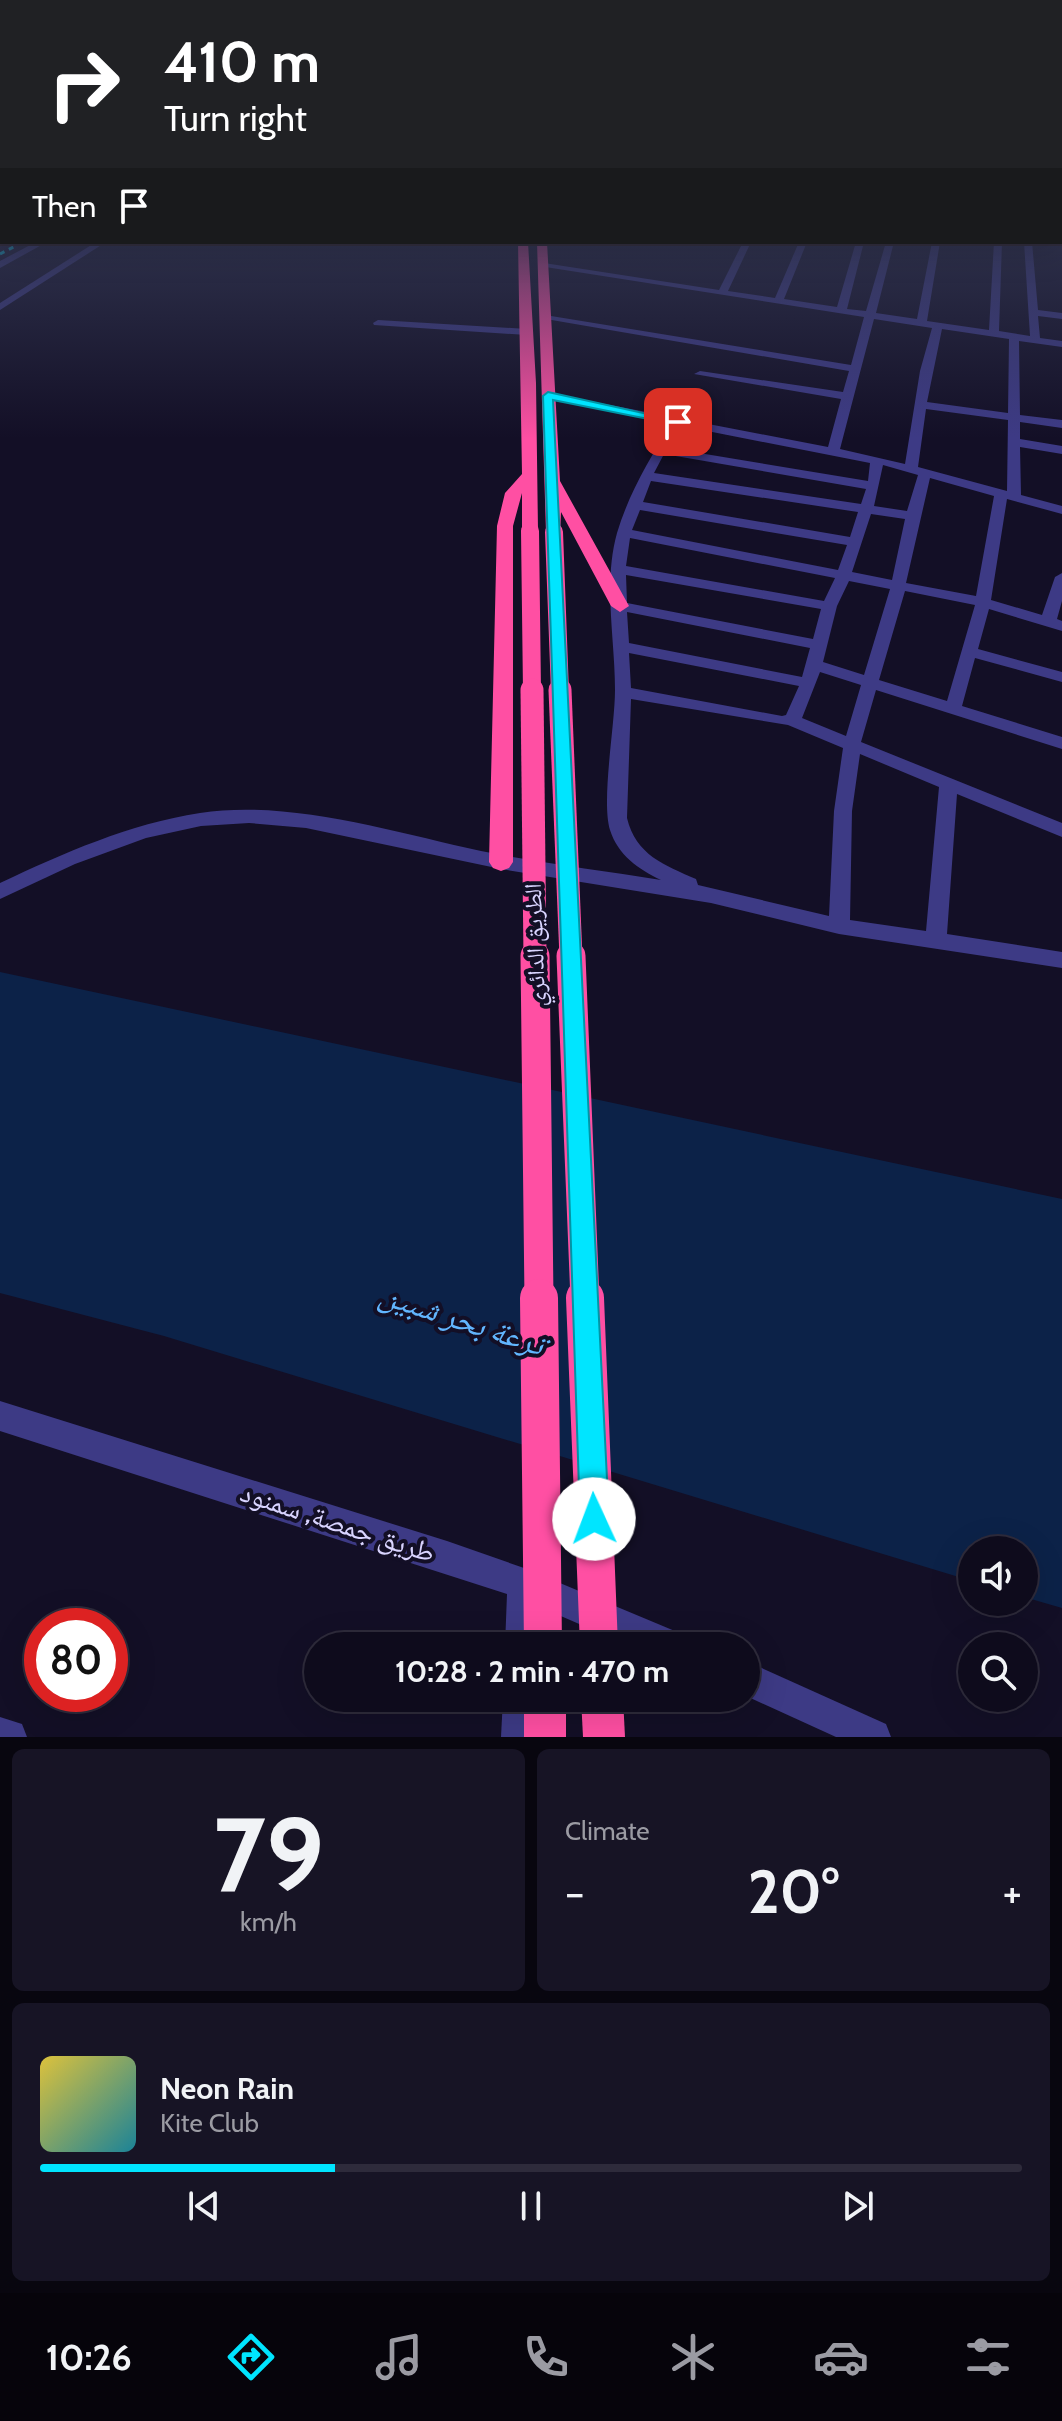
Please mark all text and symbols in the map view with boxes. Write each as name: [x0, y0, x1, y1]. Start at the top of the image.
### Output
text: 410 m: [164, 28, 320, 96]
icon: right: [32, 32, 136, 136]
text: Turn right: [164, 96, 307, 140]
icon: arrive: [112, 184, 156, 228]
text: Then: [32, 188, 96, 225]
pin: [644, 388, 712, 456]
icon: arrive: [656, 400, 700, 444]
street label: الطريق الدائري: [518, 883, 556, 1007]
water label: ترعة بحر شبين: [374, 1274, 556, 1367]
street label: طريق جمصة, سمنود: [236, 1475, 440, 1570]
position arrow: [552, 1477, 636, 1561]
map controls: [958, 1536, 1038, 1712]
button: sound: [958, 1536, 1038, 1616]
speed limit sign: 80: [24, 1608, 128, 1712]
button: search: [958, 1632, 1038, 1712]
text: 10:28 · 2 min · 470 m: [395, 1653, 669, 1690]
text: 79: [213, 1791, 324, 1917]
text: Climate: [565, 1815, 650, 1847]
text: 20°: [748, 1855, 839, 1928]
text: −: [565, 1866, 584, 1919]
text: +: [1003, 1866, 1022, 1919]
text: km/h: [240, 1906, 297, 1938]
text: Neon Rain: [160, 2070, 294, 2107]
text: Kite Club: [160, 2107, 259, 2139]
icon: previous: [182, 2184, 226, 2228]
icon: pause: [509, 2184, 553, 2228]
icon: next: [836, 2184, 880, 2228]
icon: directions: [223, 2329, 279, 2385]
icon: music: [371, 2329, 427, 2385]
icon: phone: [518, 2329, 574, 2385]
icon: climate: [665, 2329, 721, 2385]
icon: car: [813, 2329, 869, 2385]
icon: filters: [960, 2329, 1016, 2385]
text: 10:26: [46, 2335, 132, 2379]

